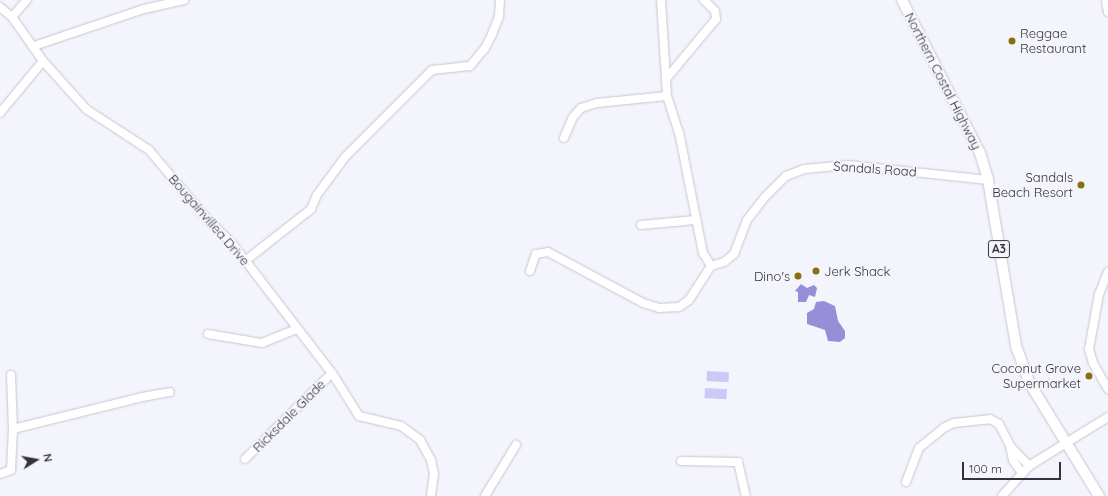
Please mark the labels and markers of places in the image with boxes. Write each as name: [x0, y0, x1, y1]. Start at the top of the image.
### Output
place label: Reggae Restaurant: [1020, 26, 1086, 57]
marker: Reggae Restaurant: [1007, 36, 1017, 46]
place label: Sandals Beach Resort: [992, 170, 1073, 201]
marker: Sandals Beach Resort: [1076, 180, 1086, 190]
place label: Jerk Shack: [824, 263, 891, 279]
marker: Jerk Shack: [811, 266, 821, 276]
place label: Dino's: [754, 268, 790, 284]
marker: Dino's: [793, 271, 803, 281]
place label: Coconut Grove Supermarket: [992, 361, 1081, 392]
marker: Coconut Grove Supermarket: [1084, 371, 1094, 381]

